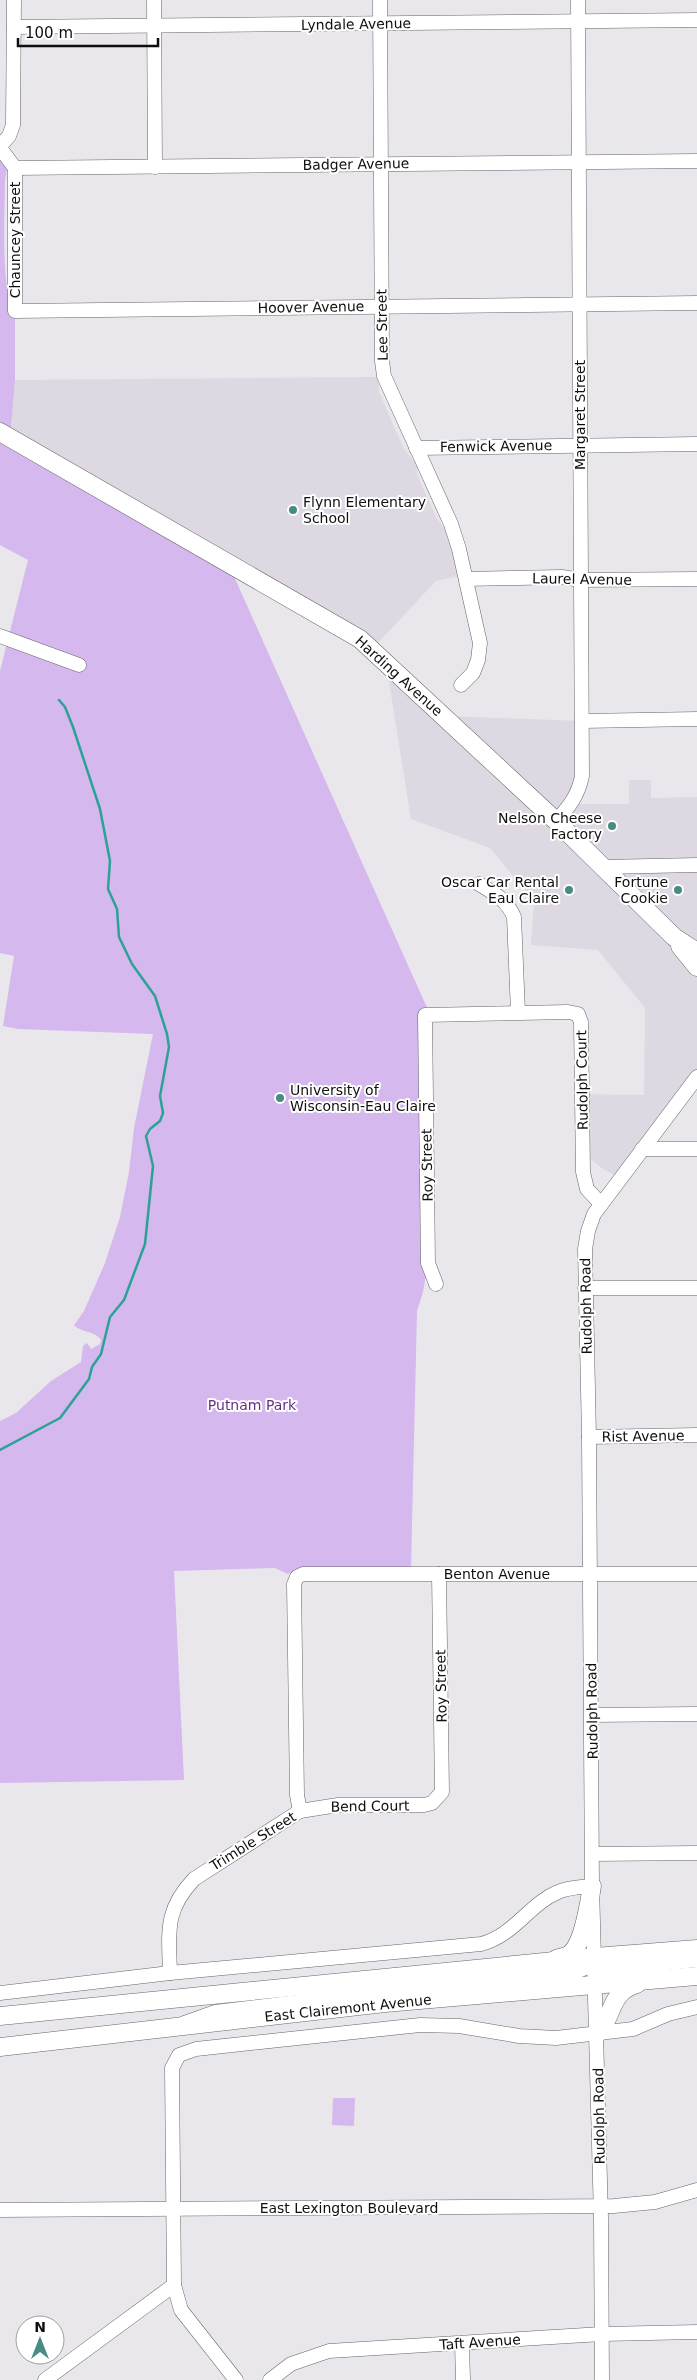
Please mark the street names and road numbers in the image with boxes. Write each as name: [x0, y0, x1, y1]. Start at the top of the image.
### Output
street label: Lyndale Avenue: [301, 15, 411, 33]
street label: Badger Avenue: [302, 155, 410, 173]
street label: Chauncey Street: [7, 181, 23, 298]
street label: Lee Street: [373, 288, 391, 361]
street label: Hoover Avenue: [257, 298, 365, 316]
street label: Margaret Street: [572, 359, 588, 470]
street label: Fenwick Avenue: [440, 437, 552, 455]
street label: Laurel Avenue: [532, 570, 632, 588]
street label: Harding Avenue: [352, 633, 446, 719]
street label: Rudolph Court: [573, 1029, 591, 1130]
street label: Roy Street: [418, 1128, 436, 1202]
street label: Rudolph Road: [577, 1258, 595, 1354]
street label: Rist Avenue: [601, 1427, 685, 1445]
street label: Benton Avenue: [444, 1566, 550, 1582]
street label: Roy Street: [432, 1649, 450, 1723]
street label: Rudolph Road: [583, 1663, 601, 1759]
street label: Bend Court: [330, 1797, 410, 1815]
street label: Trimble Street: [206, 1808, 299, 1874]
street label: East Clairemont Avenue: [264, 1991, 432, 2025]
street label: Rudolph Road: [590, 2068, 608, 2164]
street label: East Lexington Boulevard: [260, 2200, 438, 2216]
street label: Taft Avenue: [438, 2331, 521, 2353]

